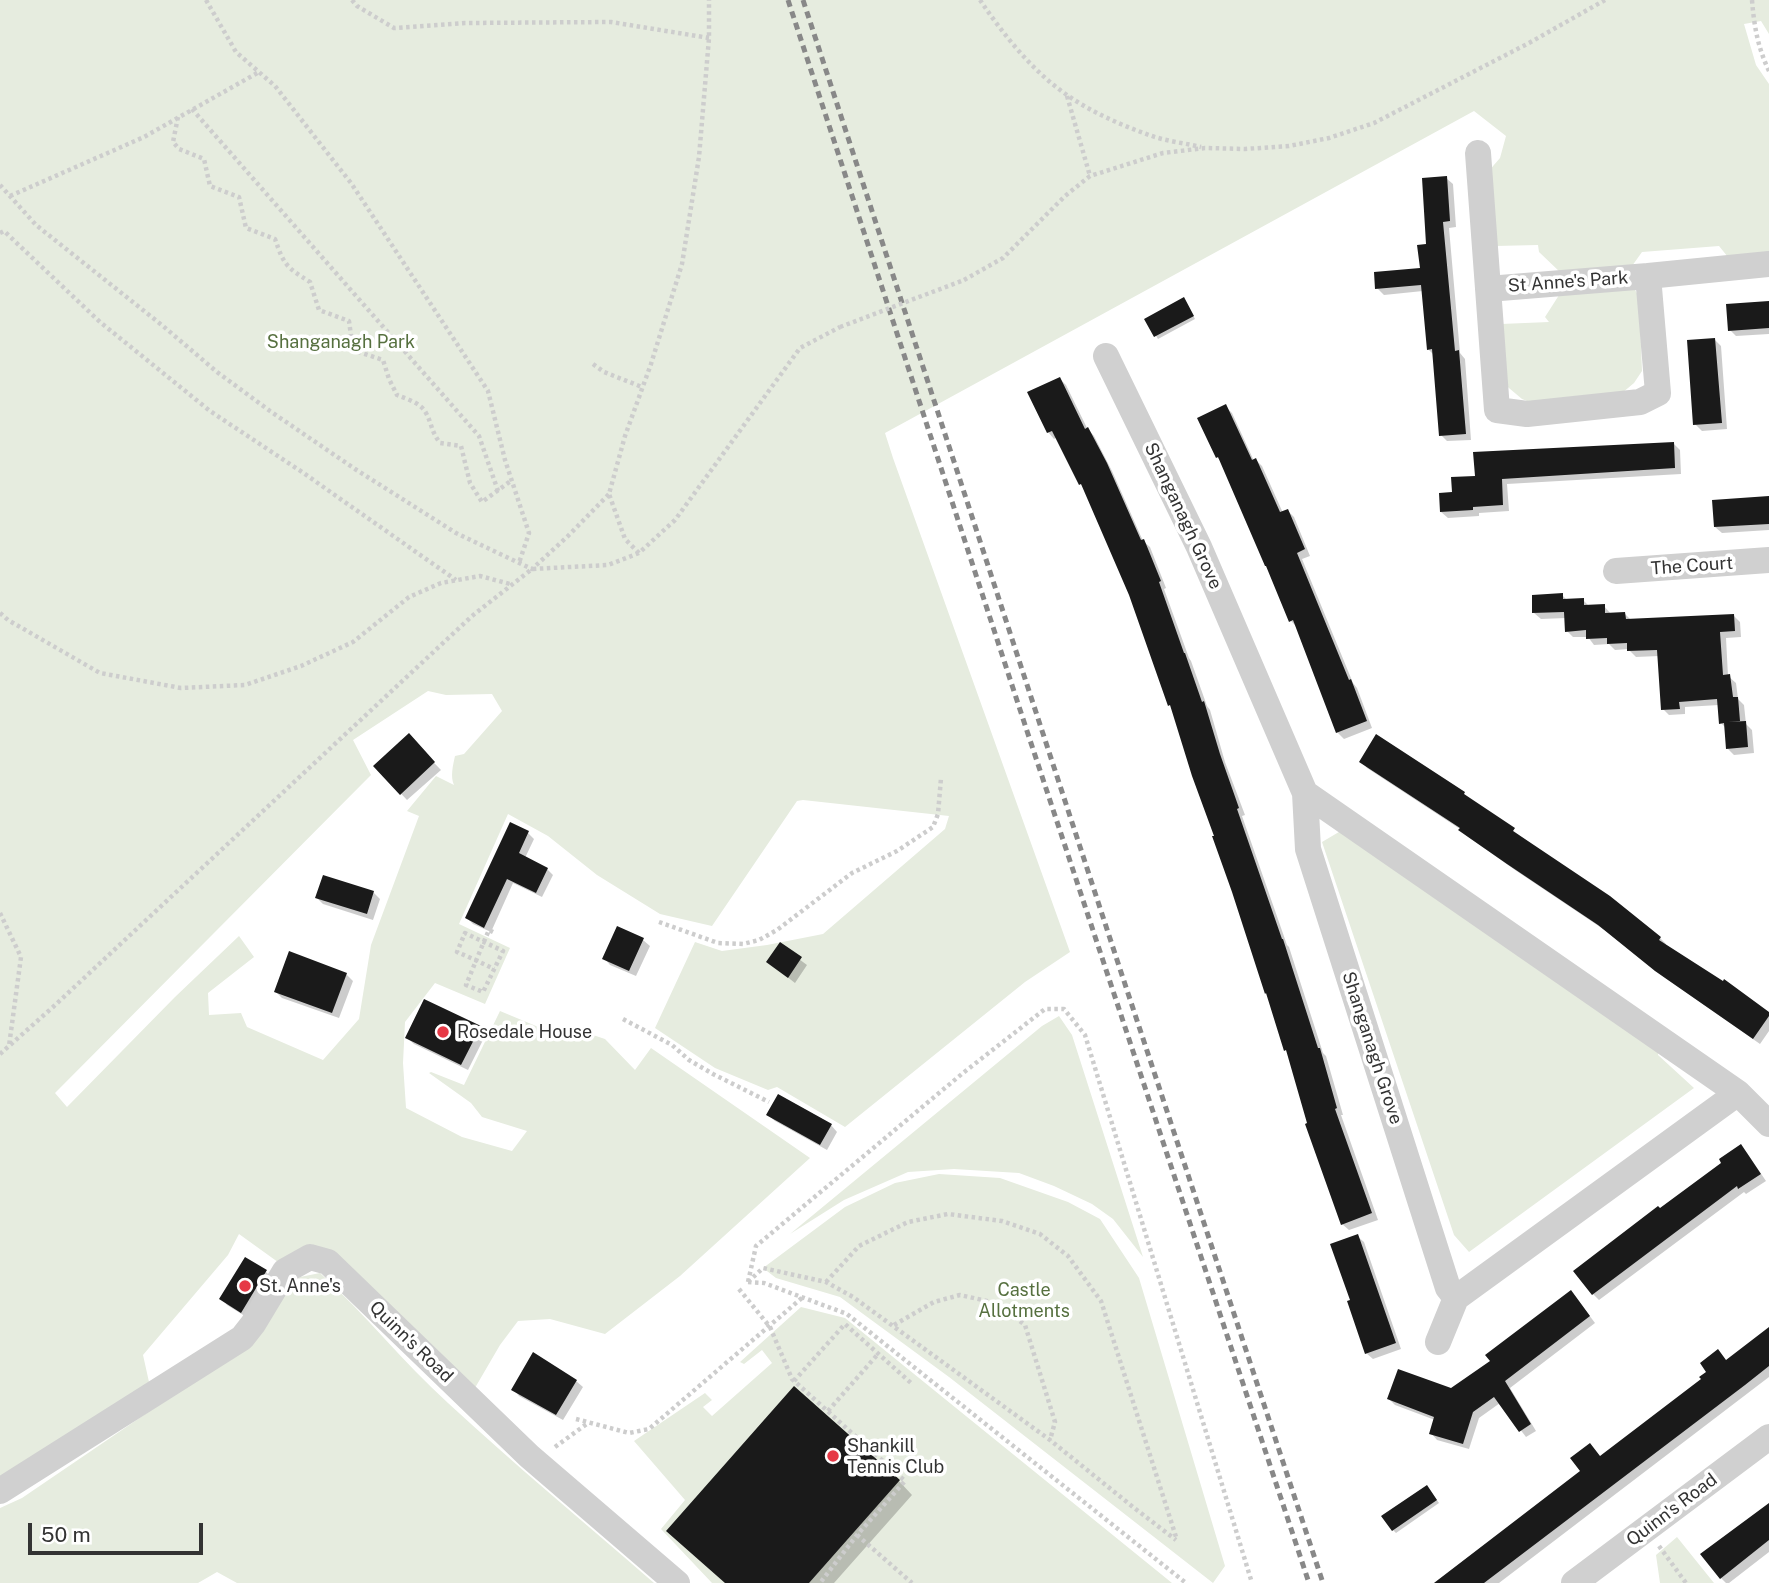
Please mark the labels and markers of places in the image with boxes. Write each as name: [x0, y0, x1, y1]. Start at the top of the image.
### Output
place label: Rosedale House: [457, 1021, 592, 1043]
marker: Rosedale House: [435, 1024, 451, 1040]
place label: St. Anne's: [259, 1275, 341, 1297]
marker: St. Anne's: [237, 1278, 253, 1294]
place label: Shankill Tennis Club: [847, 1435, 944, 1478]
marker: Shankill Tennis Club: [825, 1448, 841, 1464]

